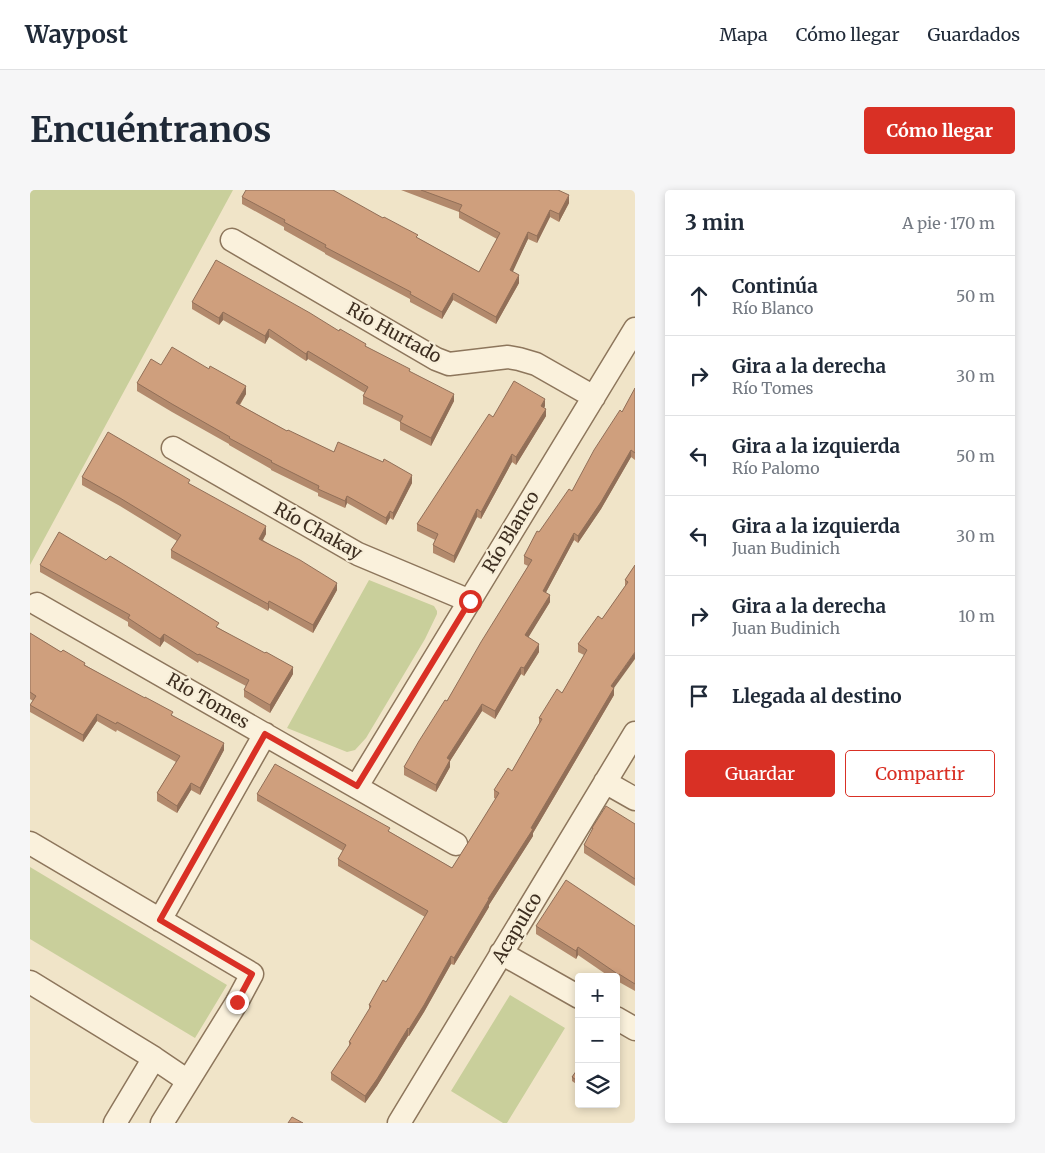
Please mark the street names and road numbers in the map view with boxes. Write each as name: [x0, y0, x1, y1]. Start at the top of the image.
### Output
street label: Río Hurtado: [343, 297, 446, 368]
street label: Río Blanco: [477, 487, 544, 577]
street label: Río Chakay: [270, 497, 367, 565]
street label: Río Tomes: [163, 668, 254, 734]
street label: Acapulco: [486, 888, 547, 968]

